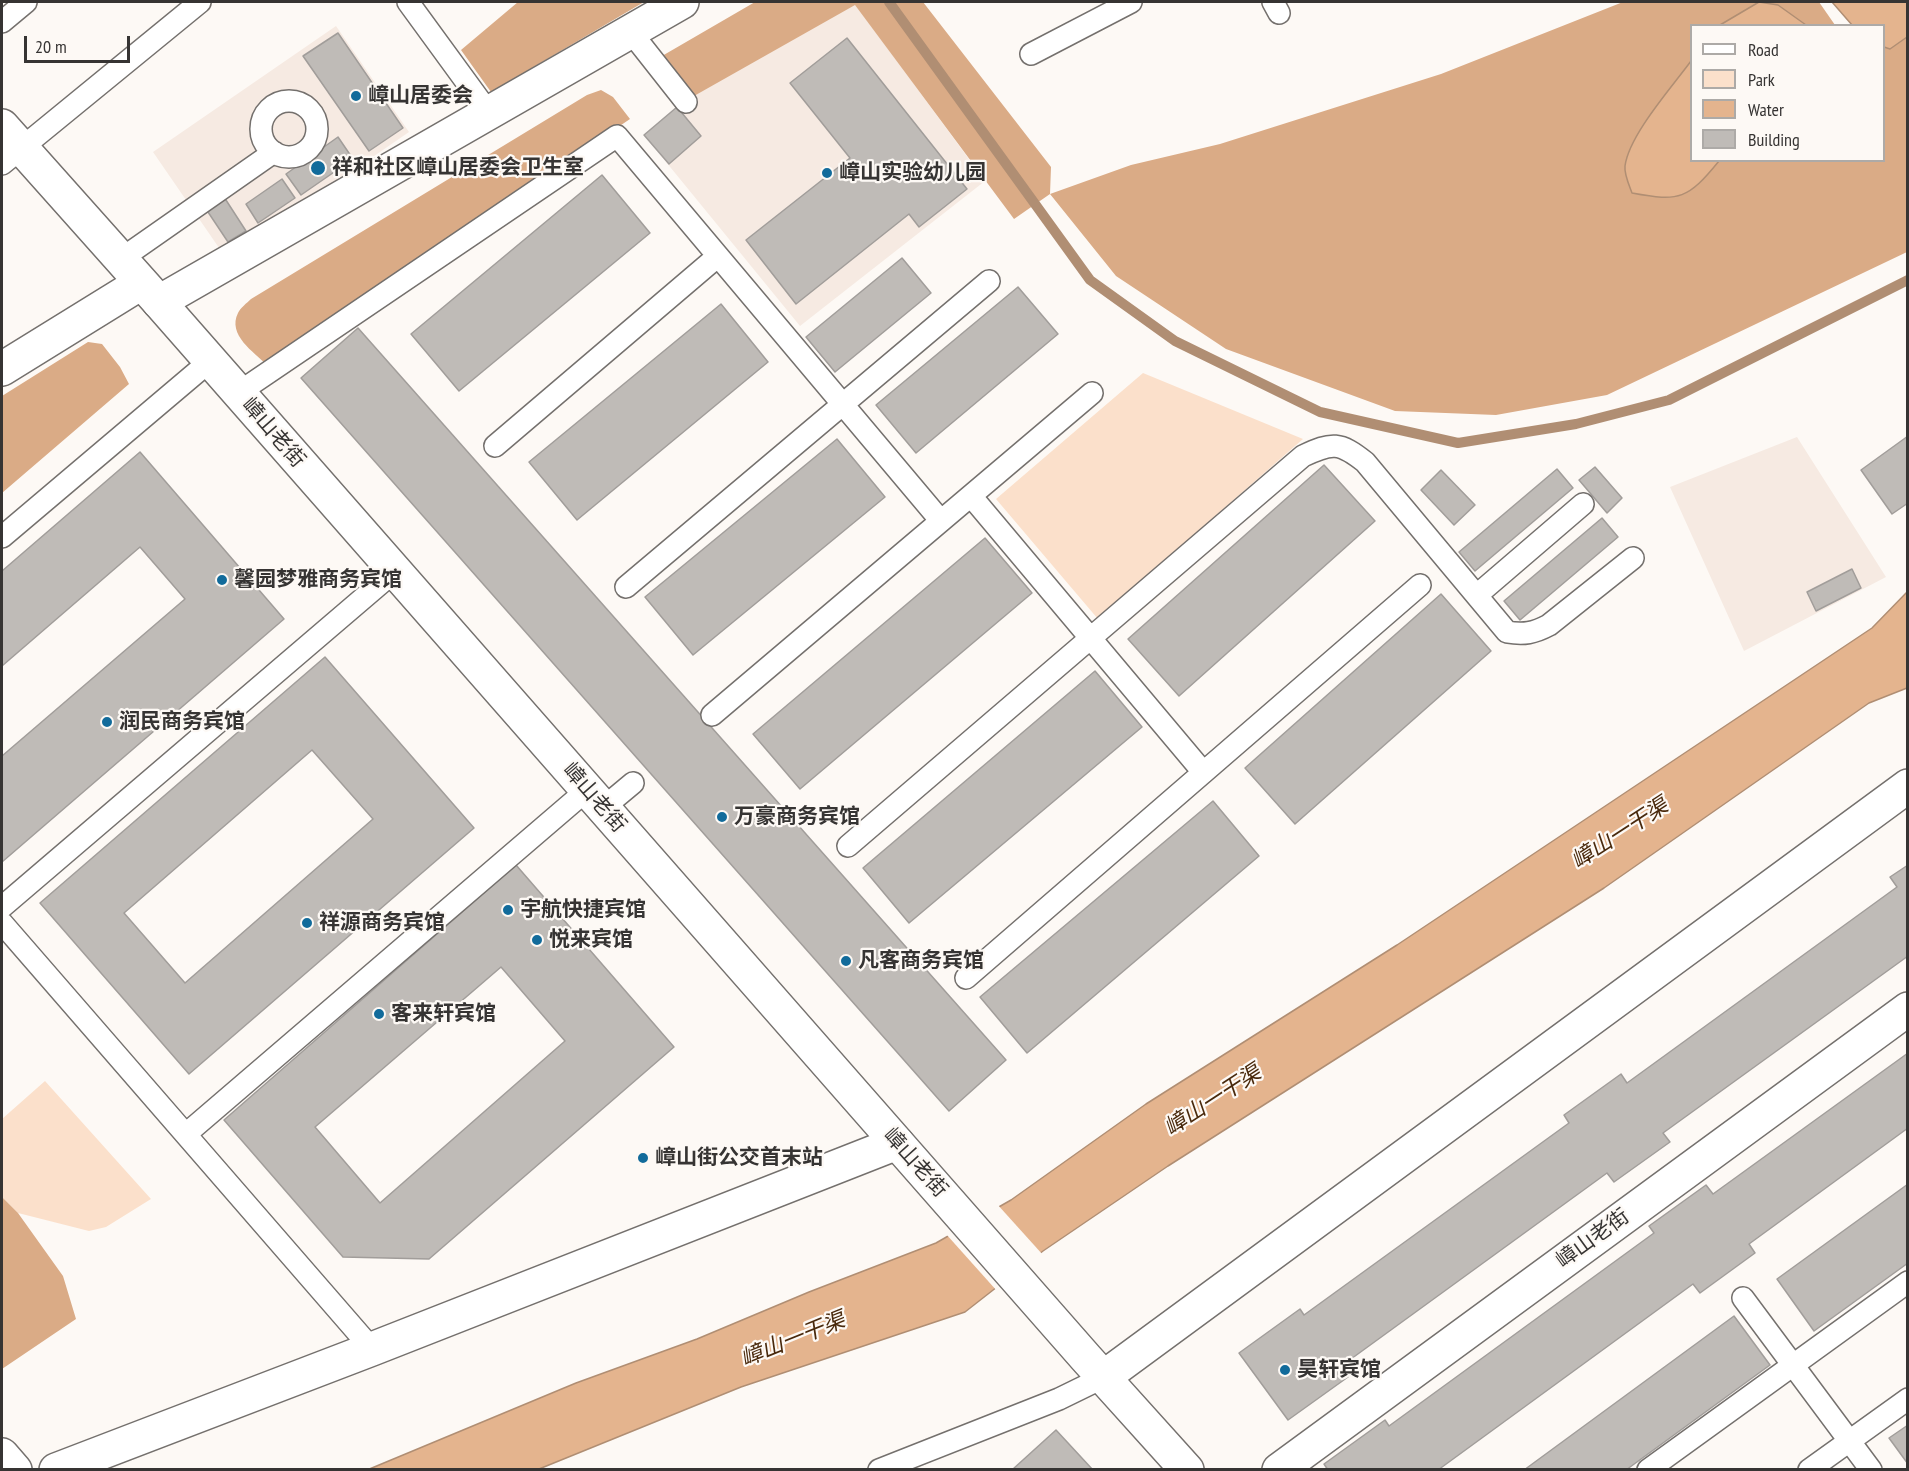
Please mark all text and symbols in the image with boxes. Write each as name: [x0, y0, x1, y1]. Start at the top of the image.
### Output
scale bar: [27, 24, 134, 62]
legend: [1690, 24, 1885, 162]
text: 20 m: [35, 35, 67, 58]
text: Road: [1748, 38, 1779, 61]
text: Park: [1748, 68, 1775, 91]
place label: 嶂山居委会: [368, 83, 473, 109]
marker: 嶂山居委会: [349, 89, 363, 103]
text: Water: [1748, 98, 1784, 121]
text: Building: [1748, 128, 1800, 151]
place label: 祥和社区嶂山居委会卫生室: [332, 155, 584, 181]
marker: 祥和社区嶂山居委会卫生室: [309, 159, 327, 177]
place label: 嶂山实验幼儿园: [839, 160, 986, 186]
marker: 嶂山实验幼儿园: [820, 166, 834, 180]
street label: 嶂山老街: [236, 393, 310, 473]
place label: 馨园梦雅商务宾馆: [234, 567, 402, 593]
marker: 馨园梦雅商务宾馆: [215, 573, 229, 587]
place label: 润民商务宾馆: [119, 709, 245, 735]
marker: 润民商务宾馆: [100, 715, 114, 729]
street label: 嶂山老街: [557, 758, 631, 838]
water label: 嶂山一干渠: [1567, 793, 1673, 875]
place label: 万豪商务宾馆: [734, 804, 860, 830]
marker: 万豪商务宾馆: [715, 810, 729, 824]
place label: 宇航快捷宾馆: [520, 897, 646, 923]
marker: 宇航快捷宾馆: [501, 903, 515, 917]
place label: 祥源商务宾馆: [319, 910, 445, 936]
marker: 祥源商务宾馆: [300, 916, 314, 930]
place label: 悦来宾馆: [549, 927, 633, 953]
marker: 悦来宾馆: [530, 933, 544, 947]
place label: 凡客商务宾馆: [858, 948, 984, 974]
marker: 凡客商务宾馆: [839, 954, 853, 968]
place label: 客来轩宾馆: [391, 1001, 496, 1027]
marker: 客来轩宾馆: [372, 1007, 386, 1021]
water label: 嶂山一干渠: [1160, 1060, 1266, 1142]
street label: 嶂山老街: [878, 1123, 952, 1203]
place label: 嶂山街公交首末站: [655, 1145, 823, 1171]
marker: 嶂山街公交首末站: [636, 1151, 650, 1165]
street label: 嶂山老街: [1552, 1204, 1634, 1274]
water label: 嶂山一干渠: [737, 1307, 849, 1373]
place label: 昊轩宾馆: [1297, 1357, 1381, 1383]
marker: 昊轩宾馆: [1278, 1363, 1292, 1377]

